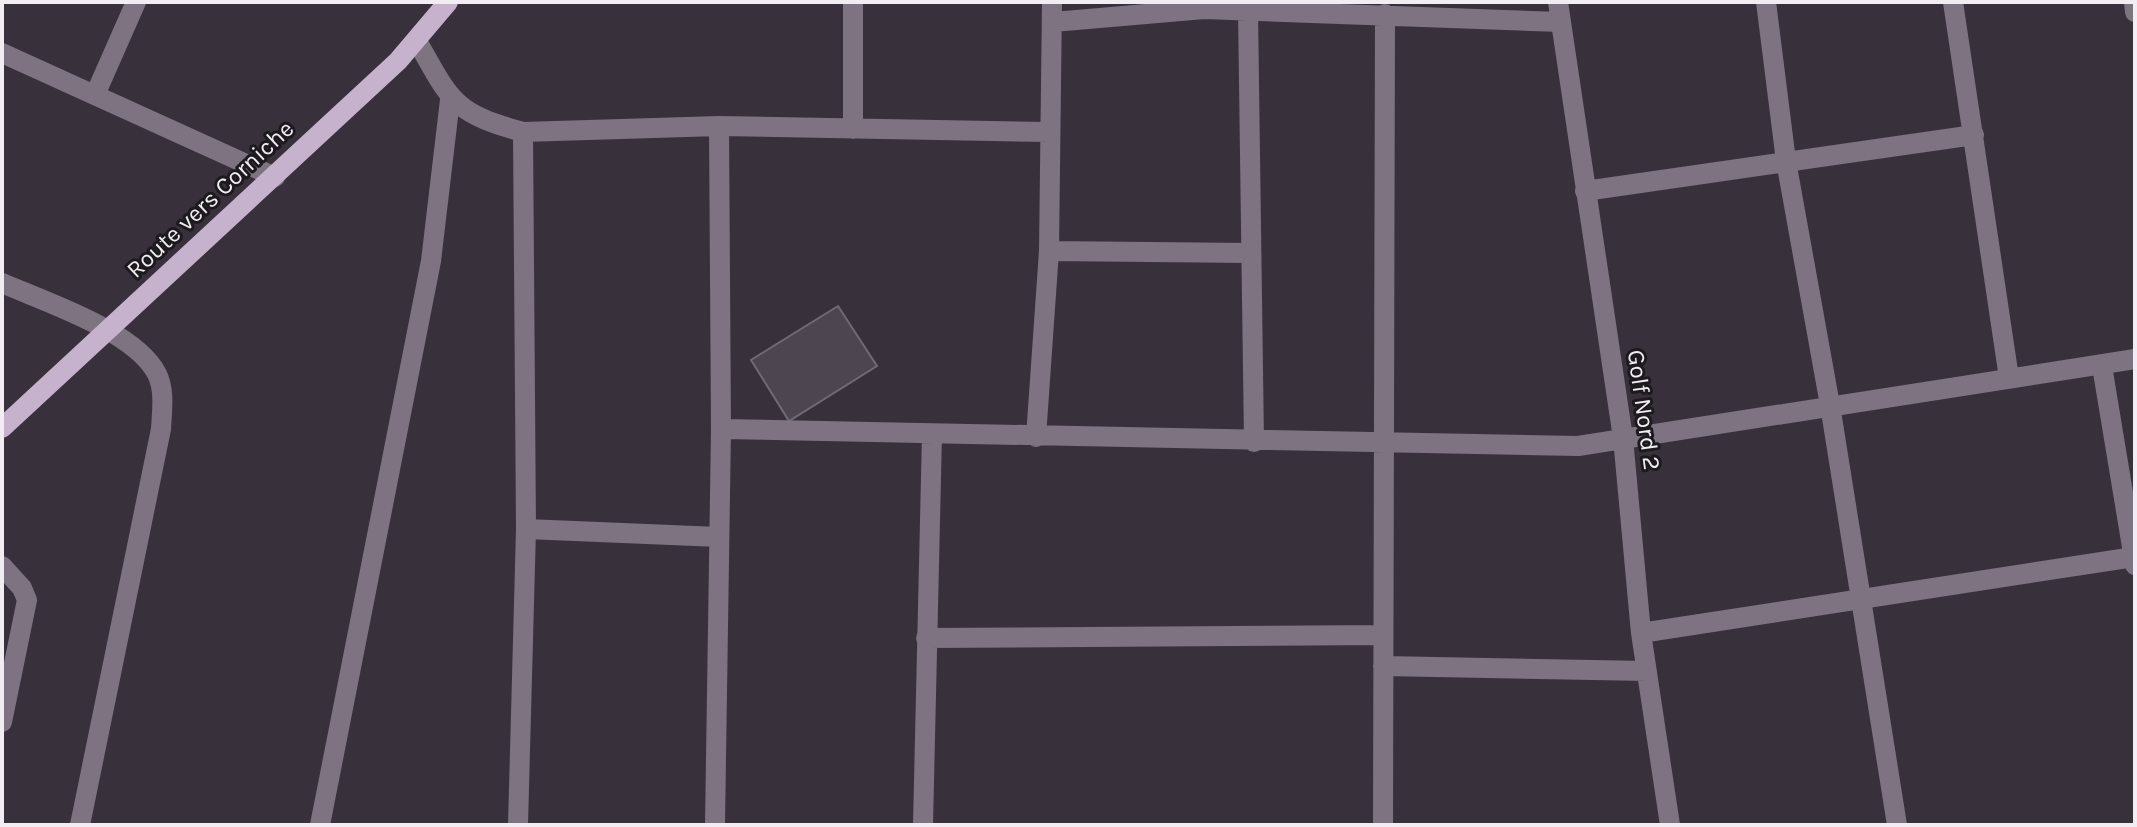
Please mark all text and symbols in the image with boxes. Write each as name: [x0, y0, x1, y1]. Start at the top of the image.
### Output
street label: Route vers Corniche: [121, 114, 299, 284]
street label: Golf Nord 2: [1622, 348, 1666, 472]

